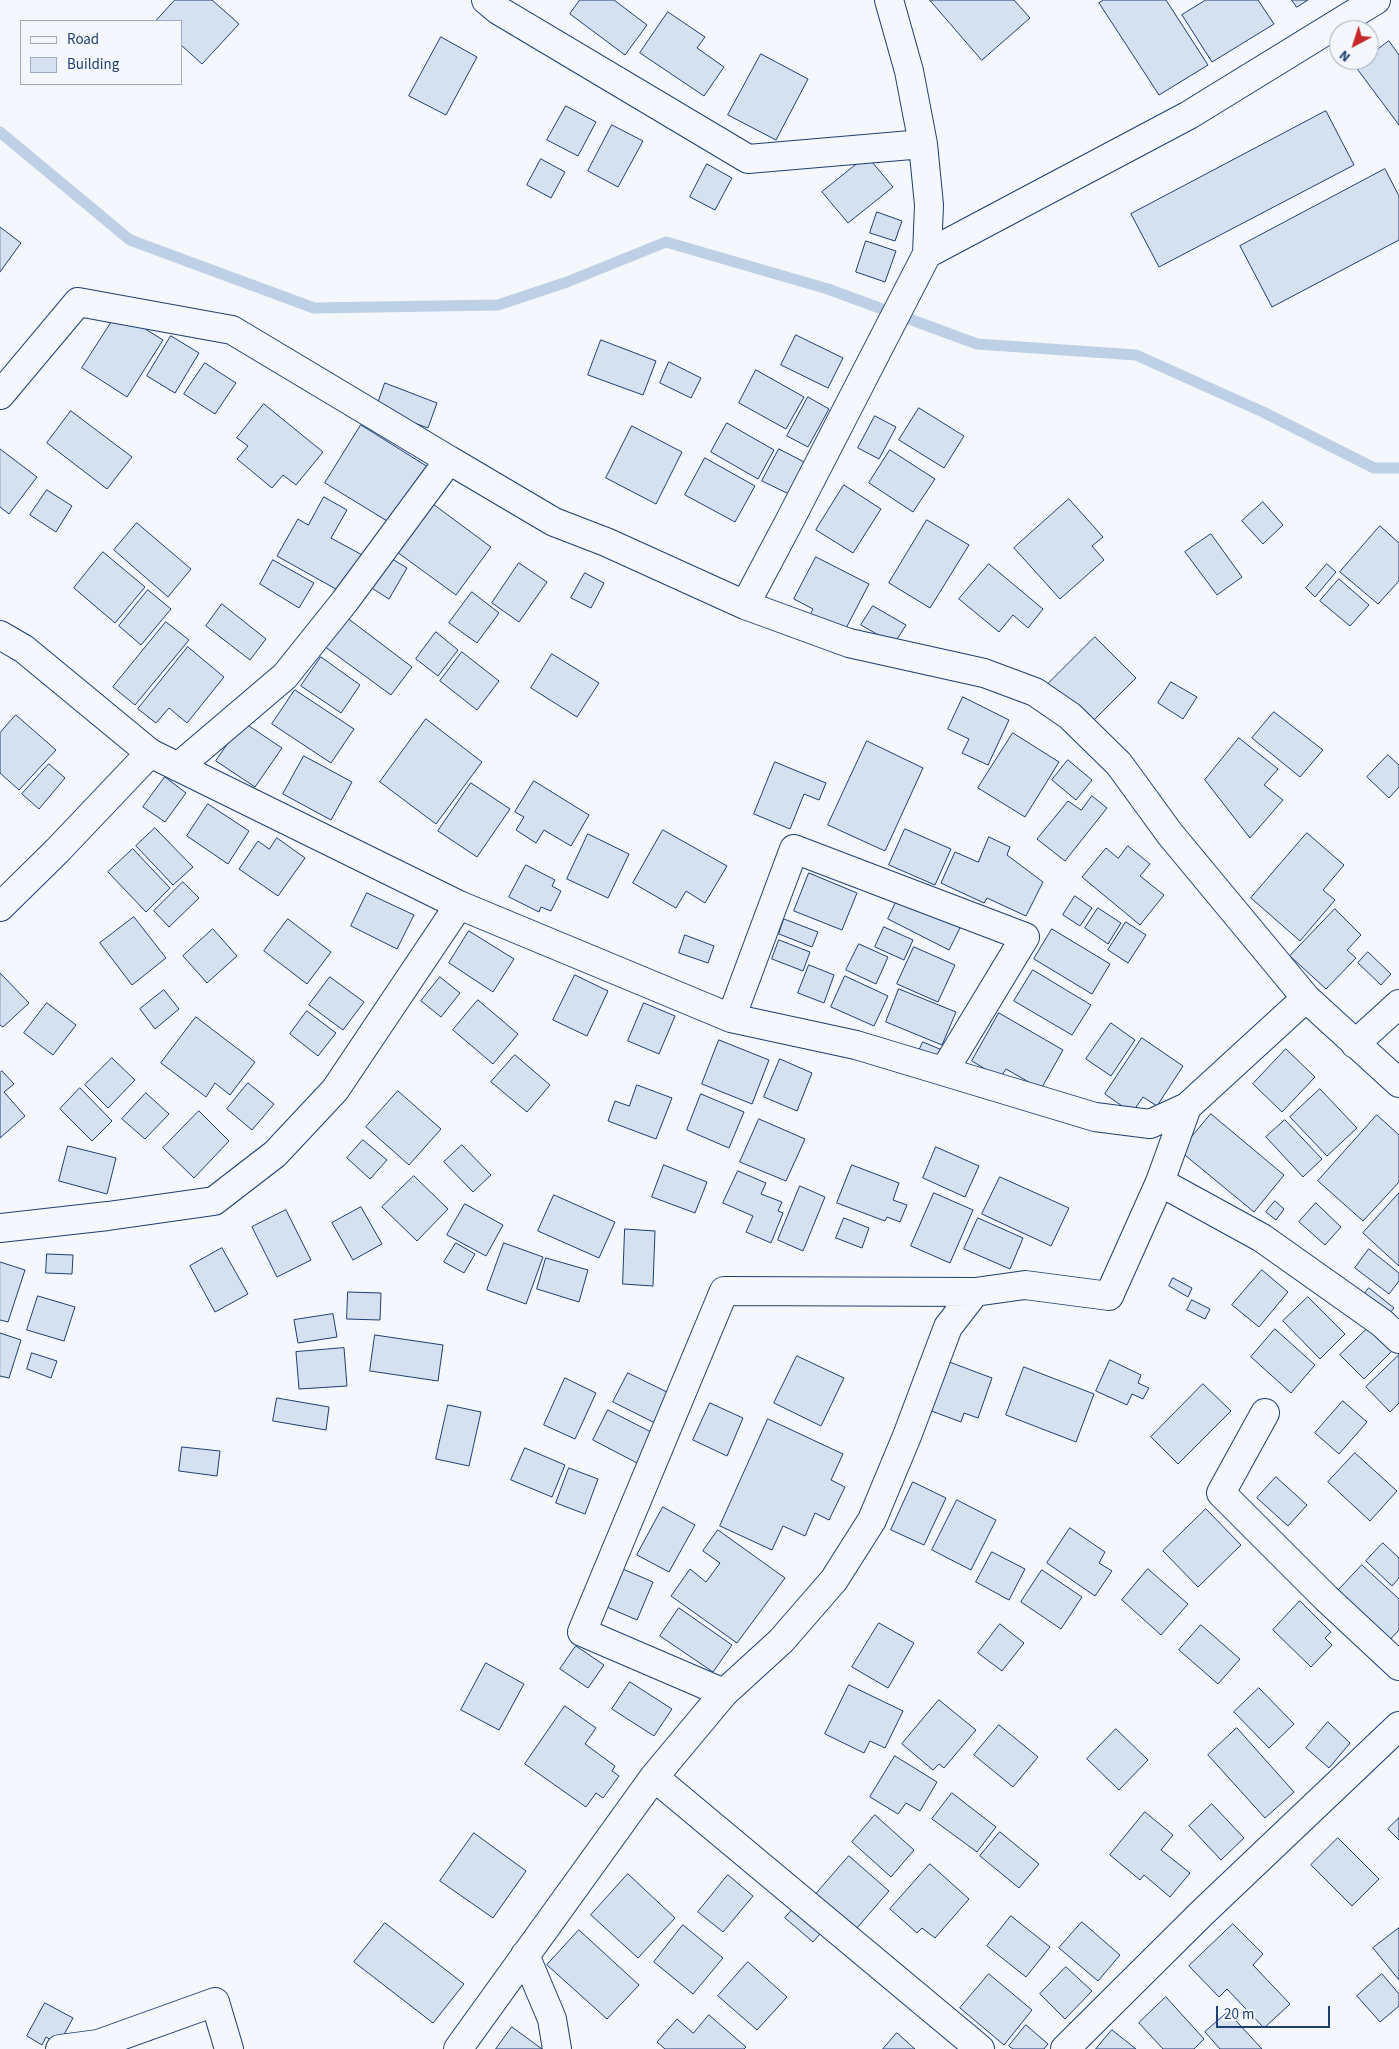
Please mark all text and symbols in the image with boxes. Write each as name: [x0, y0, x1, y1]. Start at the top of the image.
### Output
legend: [20, 20, 182, 85]
north arrow: [1329, 20, 1379, 70]
text: Road: [67, 29, 99, 50]
text: N: [1335, 45, 1355, 66]
text: Building: [67, 54, 119, 75]
scale bar: [1219, 1996, 1333, 2028]
text: 20 m: [1224, 2004, 1254, 2025]

